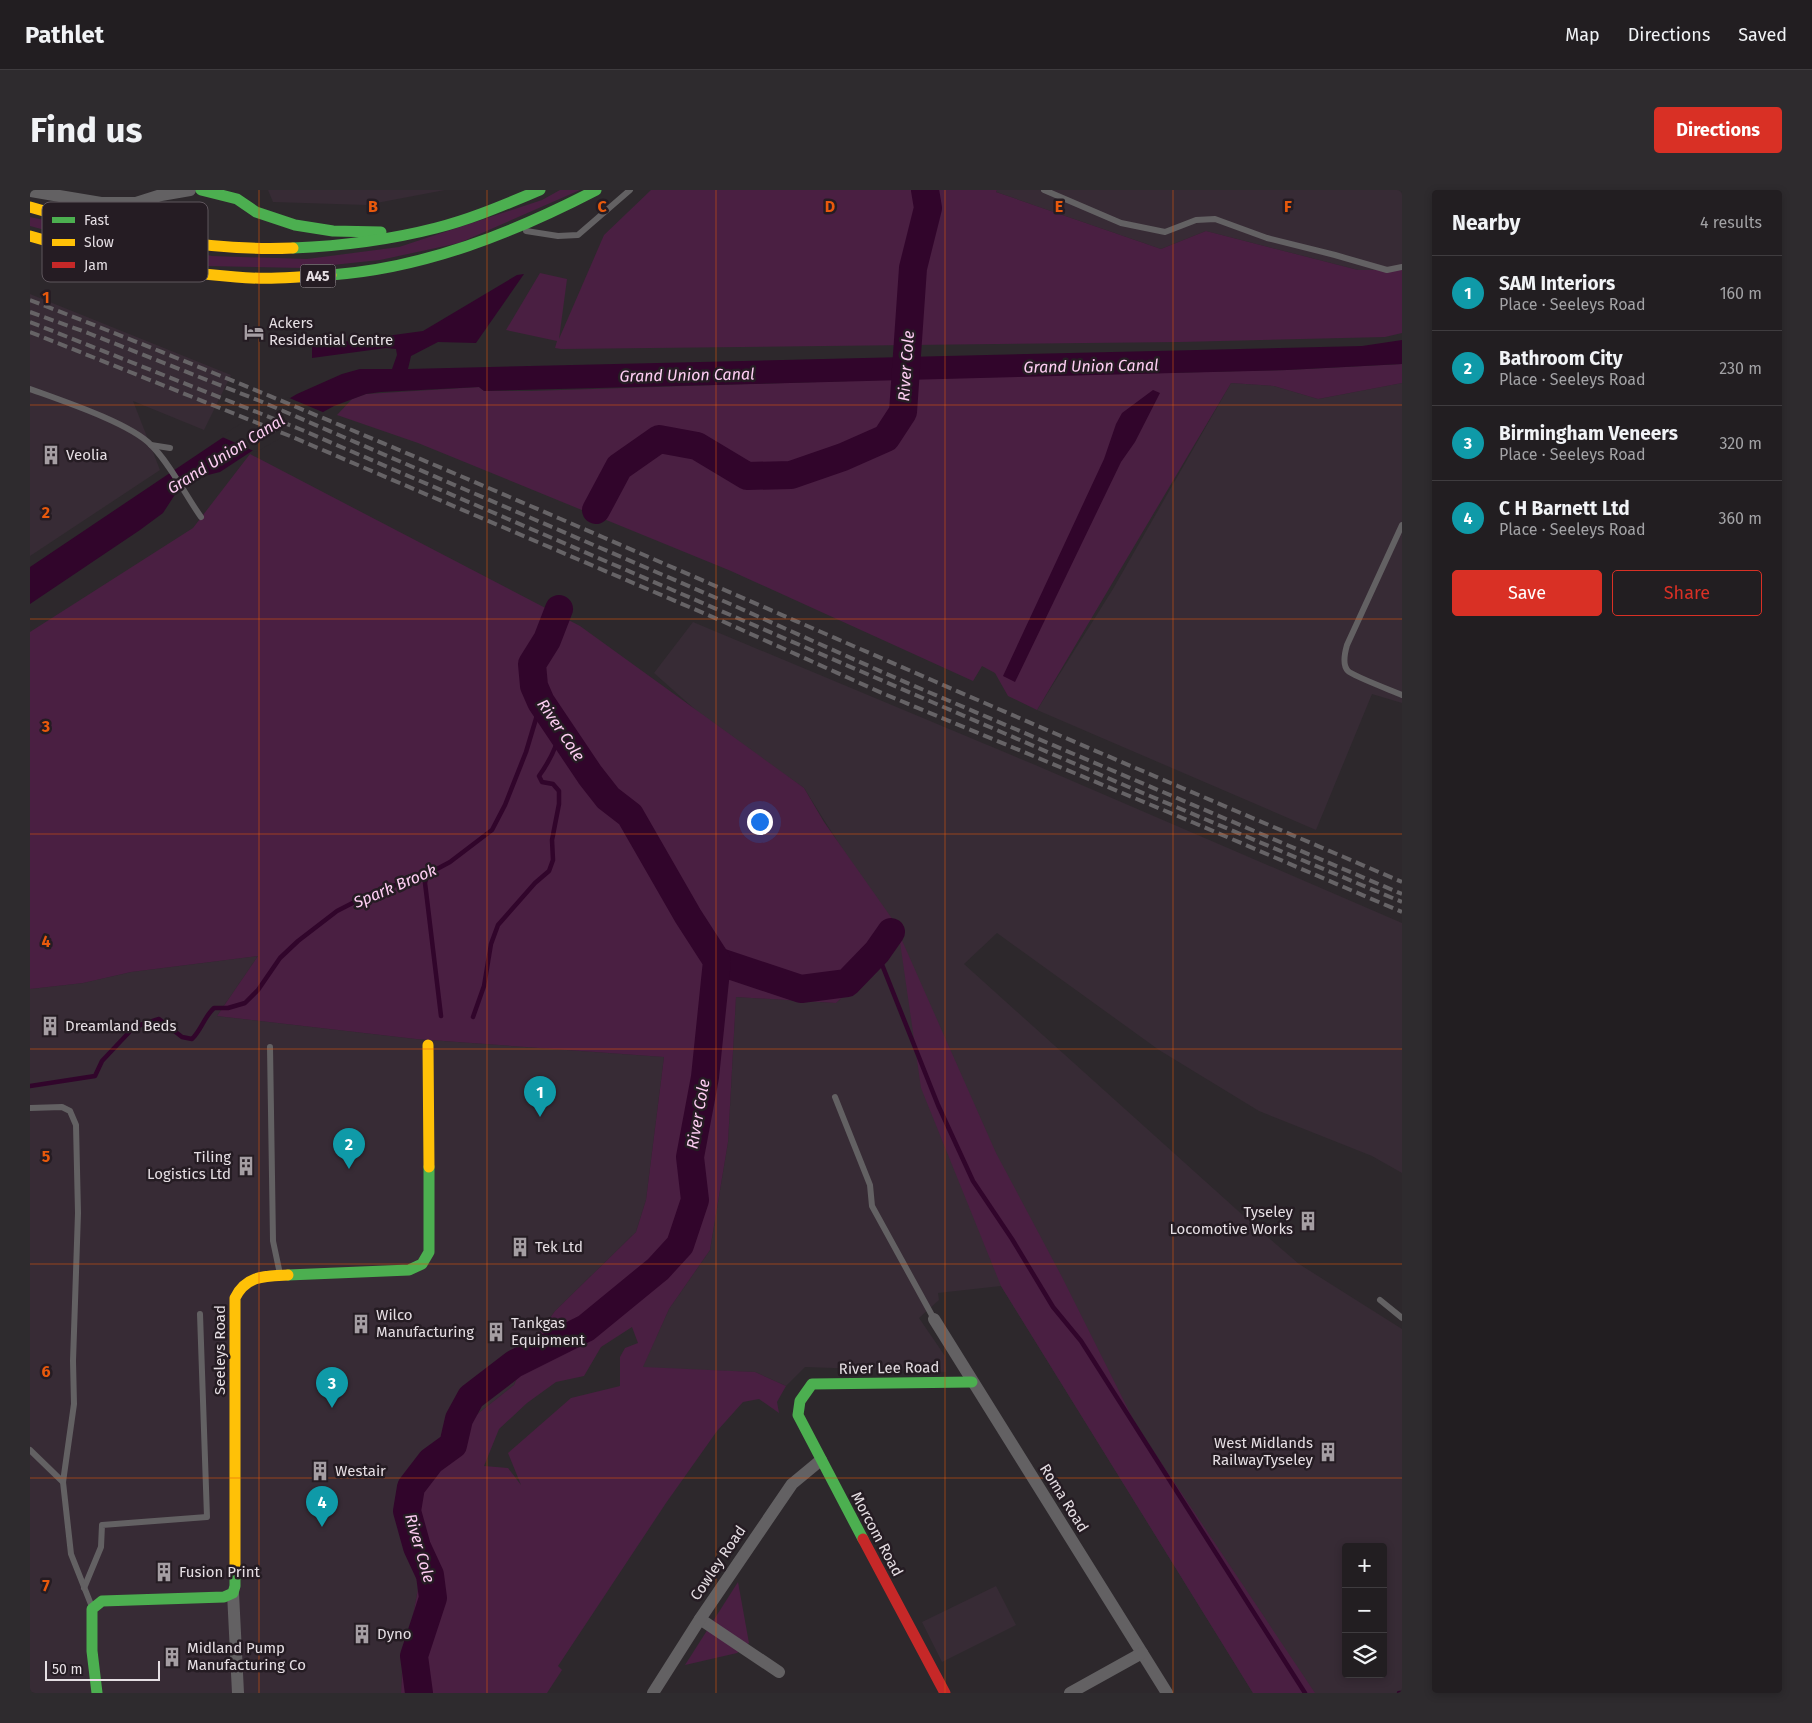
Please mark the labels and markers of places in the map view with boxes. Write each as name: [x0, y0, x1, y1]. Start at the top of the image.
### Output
place label: Ackers Residential Centre: [269, 314, 393, 349]
hotel icon: Ackers Residential Centre: [243, 321, 265, 343]
building icon: Veolia: [40, 444, 62, 466]
place label: Veolia: [66, 446, 108, 464]
building icon: Dreamland Beds: [39, 1015, 61, 1037]
place label: Dreamland Beds: [65, 1017, 177, 1035]
pin: 1: [524, 1076, 556, 1117]
pin: 2: [333, 1128, 365, 1169]
place label: Tiling Logistics Ltd: [147, 1148, 231, 1183]
building icon: Tiling Logistics Ltd: [235, 1155, 257, 1177]
place label: Tyseley Locomotive Works: [1169, 1203, 1294, 1238]
building icon: Tyseley Locomotive Works: [1297, 1210, 1319, 1232]
building icon: Tek Ltd: [509, 1236, 531, 1258]
place label: Tek Ltd: [535, 1238, 583, 1256]
place label: Wilco Manufacturing: [376, 1306, 474, 1341]
building icon: Wilco Manufacturing: [350, 1313, 372, 1335]
place label: Tankgas Equipment: [511, 1314, 585, 1349]
building icon: Tankgas Equipment: [485, 1321, 507, 1343]
pin: 3: [316, 1367, 348, 1408]
place label: West Midlands RailwayTyseley: [1212, 1434, 1314, 1469]
building icon: West Midlands RailwayTyseley: [1317, 1441, 1339, 1463]
building icon: Westair: [309, 1460, 331, 1482]
place label: Westair: [335, 1462, 386, 1480]
pin: 4: [306, 1486, 338, 1527]
building icon: Fusion Print: [153, 1561, 175, 1583]
place label: Fusion Print: [179, 1563, 261, 1581]
building icon: Dyno: [351, 1623, 373, 1645]
place label: Dyno: [377, 1625, 412, 1643]
place label: Midland Pump Manufacturing Co: [187, 1639, 306, 1674]
building icon: Midland Pump Manufacturing Co: [161, 1646, 183, 1668]

